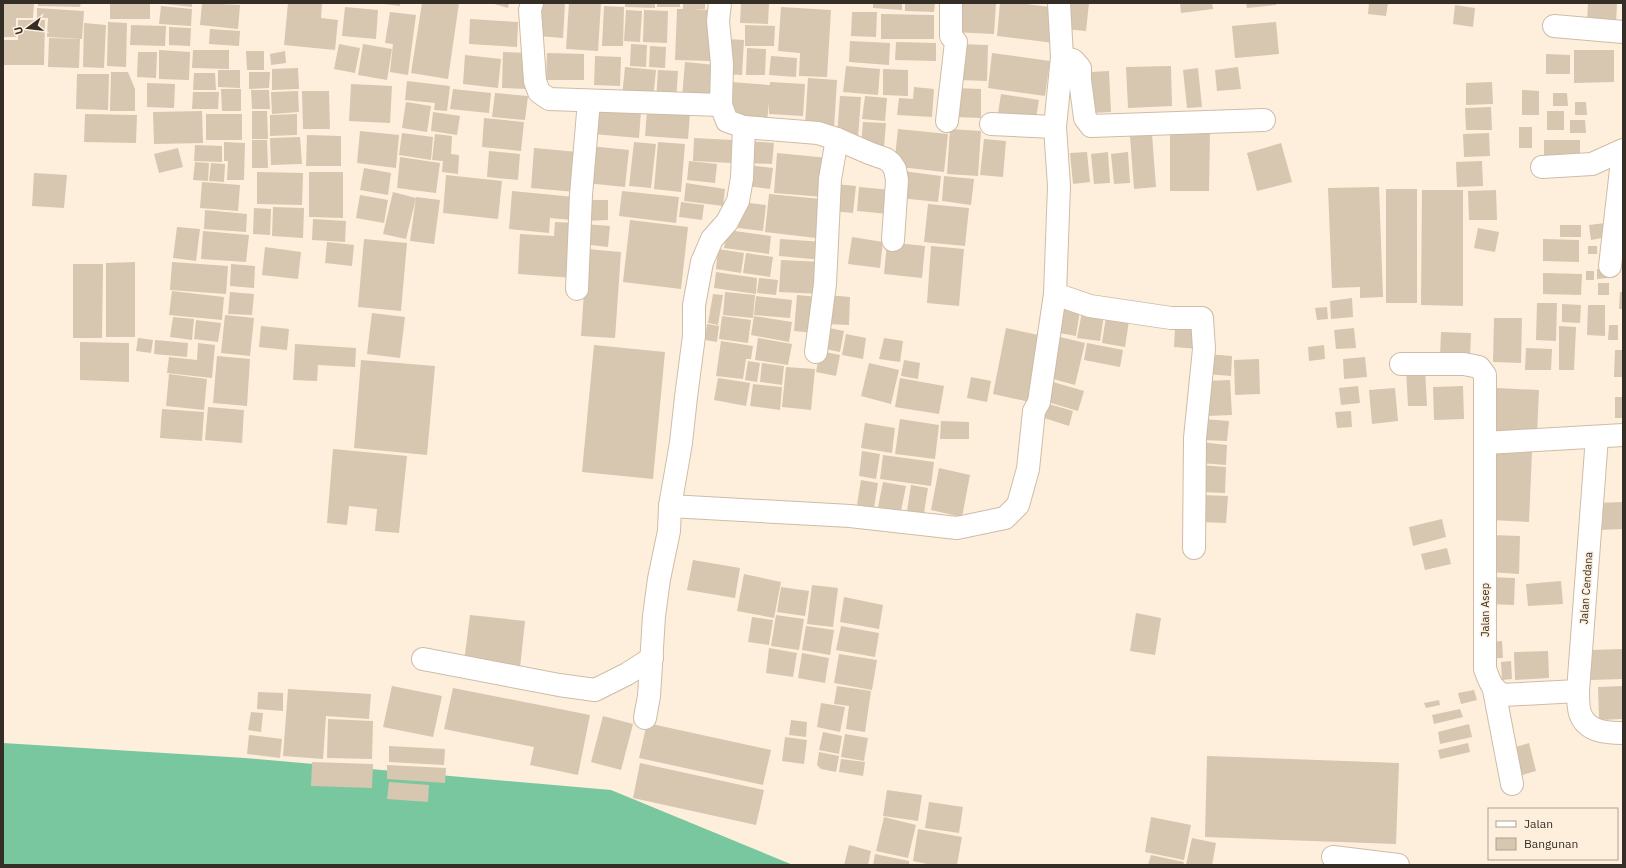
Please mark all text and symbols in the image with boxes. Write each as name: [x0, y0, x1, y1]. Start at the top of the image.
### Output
north arrow: [8, 8, 48, 48]
text: U: [11, 25, 26, 36]
street label: Jalan Cendana: [1576, 551, 1596, 625]
street label: Jalan Asep: [1478, 583, 1492, 637]
legend: [1488, 808, 1618, 860]
text: Jalan: [1524, 816, 1553, 831]
text: Bangunan: [1524, 836, 1578, 851]

